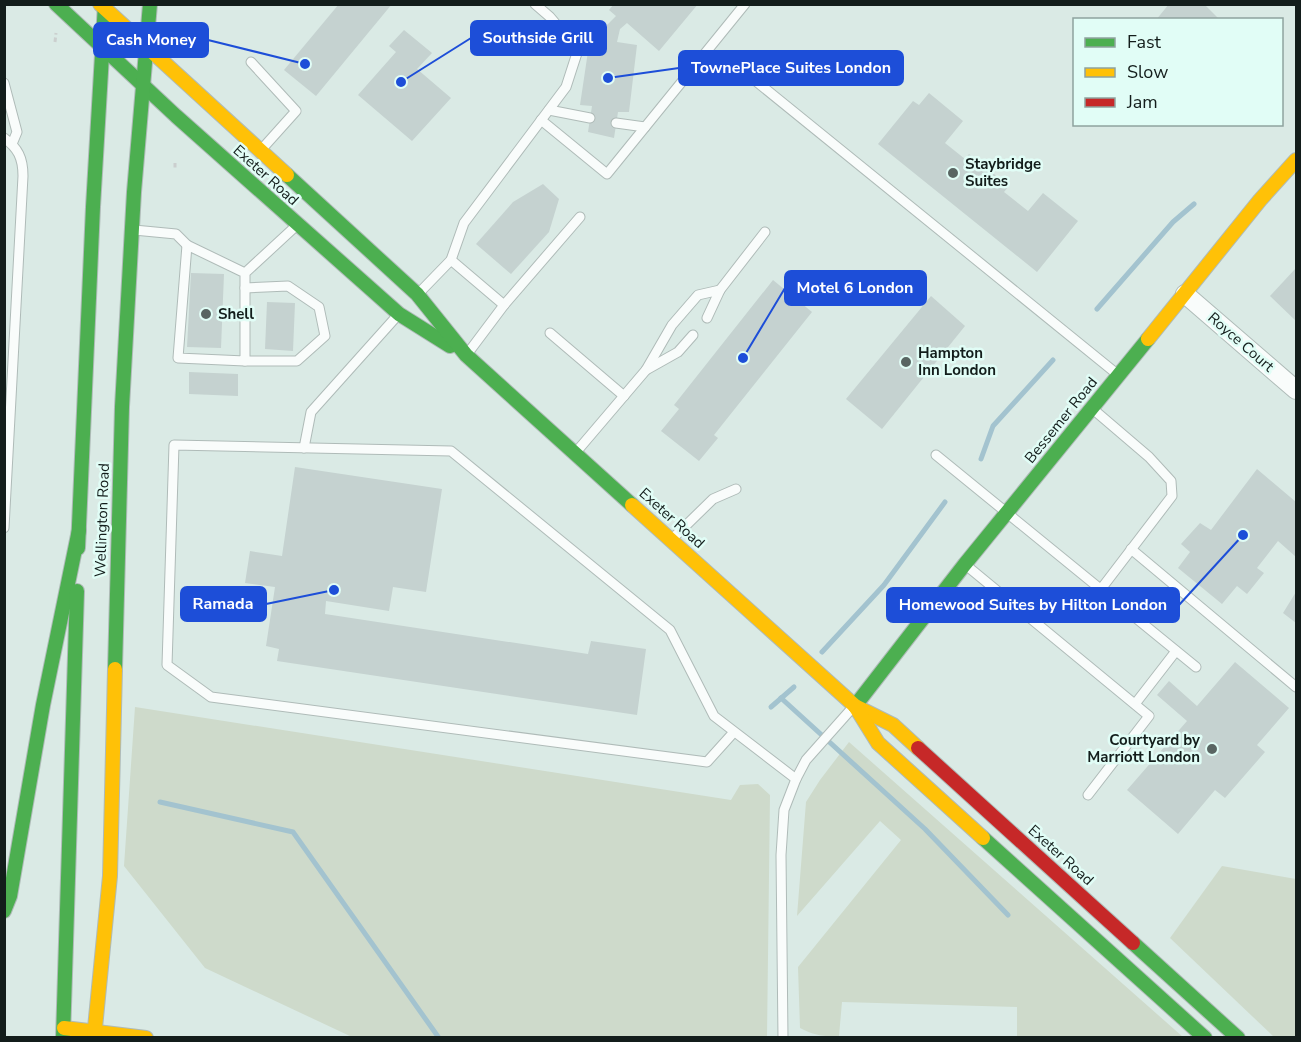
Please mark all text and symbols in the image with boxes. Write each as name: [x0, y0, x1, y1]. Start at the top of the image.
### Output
legend: [1073, 18, 1283, 126]
callout: Southside Grill: [471, 21, 606, 55]
callout: Cash Money: [94, 23, 208, 57]
text: Southside Grill: [483, 27, 593, 49]
text: Cash Money: [106, 29, 197, 51]
text: Fast: [1127, 30, 1162, 54]
callout: TownePlace Suites London: [679, 51, 903, 85]
text: TownePlace Suites London: [691, 57, 891, 79]
text: Slow: [1127, 60, 1168, 84]
text: Jam: [1126, 90, 1158, 114]
street label: Exeter Road: [229, 140, 303, 210]
place label: Staybridge Suites: [965, 154, 1041, 191]
marker: Staybridge Suites: [946, 166, 960, 180]
callout: Motel 6 London: [785, 271, 926, 305]
text: Motel 6 London: [797, 277, 913, 299]
place label: Shell: [218, 304, 254, 324]
marker: Shell: [199, 307, 213, 321]
street label: Royce Court: [1204, 308, 1279, 377]
place label: Hampton Inn London: [918, 343, 996, 380]
marker: Hampton Inn London: [899, 355, 913, 369]
street label: Bessemer Road: [1020, 373, 1102, 467]
street label: Wellington Road: [90, 463, 114, 577]
street label: Exeter Road: [635, 483, 709, 553]
callout: Ramada: [181, 587, 266, 621]
callout: Homewood Suites by Hilton London: [887, 588, 1179, 622]
text: Ramada: [193, 593, 253, 615]
text: Homewood Suites by Hilton London: [899, 594, 1167, 616]
place label: Courtyard by Marriott London: [1087, 730, 1200, 767]
marker: Courtyard by Marriott London: [1205, 742, 1219, 756]
street label: Exeter Road: [1024, 820, 1098, 890]

